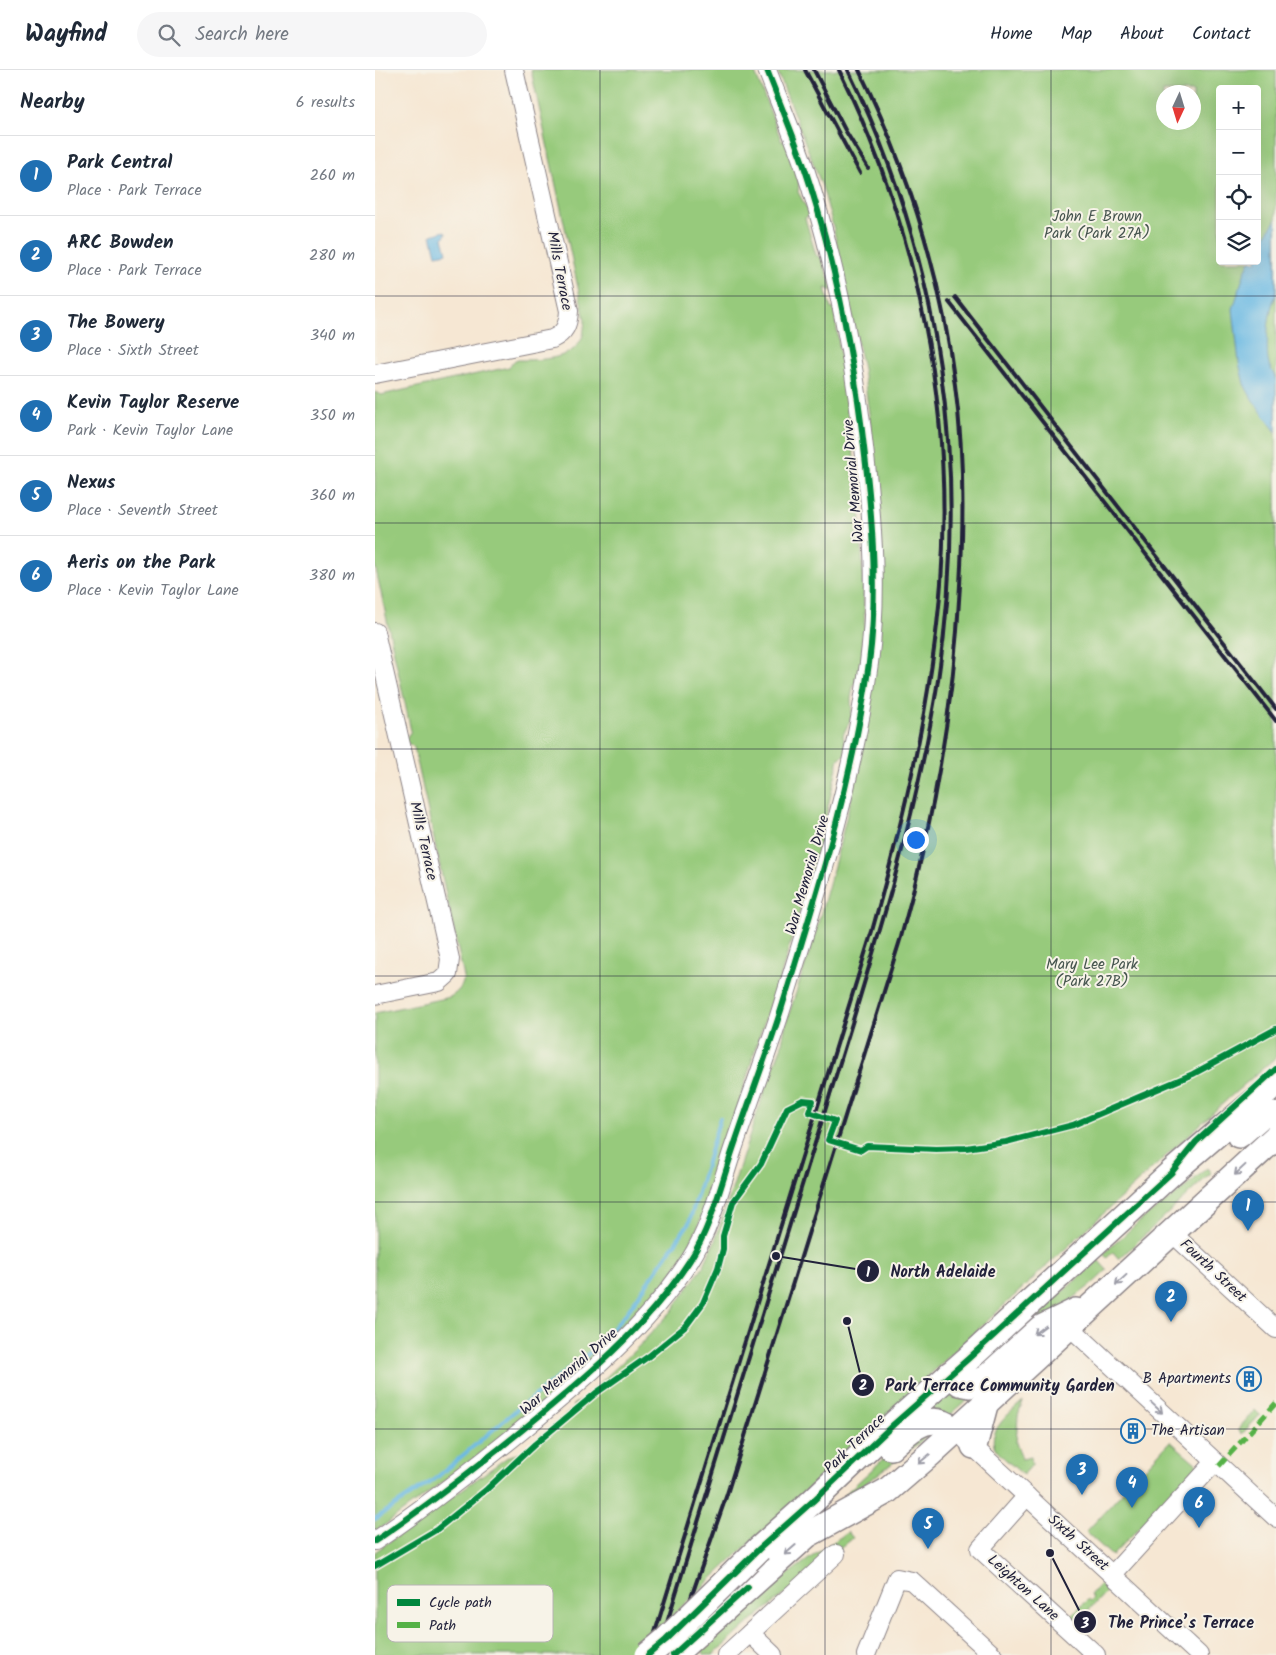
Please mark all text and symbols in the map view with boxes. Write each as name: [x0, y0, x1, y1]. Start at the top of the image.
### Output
search box: [137, 12, 487, 57]
text: Wayfind: [25, 15, 107, 54]
text: Search here: [195, 20, 289, 50]
text: Home: [990, 20, 1033, 49]
text: Map: [1061, 20, 1092, 49]
text: About: [1120, 20, 1164, 49]
text: Contact: [1192, 20, 1251, 49]
icon: search: [155, 21, 183, 49]
north arrow: [1156, 85, 1201, 130]
map controls: [1216, 85, 1261, 265]
button: +: [1216, 85, 1261, 130]
text: Nearby: [20, 86, 85, 119]
text: 6 results: [296, 90, 355, 115]
button: −: [1216, 130, 1261, 175]
text: Park Central: [67, 148, 172, 178]
text: 1: [34, 163, 38, 188]
text: 260 m: [310, 163, 355, 188]
button: locate: [1216, 175, 1261, 220]
text: Place · Park Terrace: [67, 178, 202, 203]
park label: John E Brown Park (Park 27A): [1044, 205, 1150, 246]
button: layers: [1216, 220, 1261, 265]
text: ARC Bowden: [67, 228, 173, 258]
street label: Mills Terrace: [540, 229, 578, 313]
text: 2: [31, 243, 41, 268]
text: 280 m: [309, 243, 355, 268]
text: Place · Park Terrace: [67, 258, 202, 283]
text: The Bowery: [67, 308, 165, 338]
text: 3: [32, 323, 40, 348]
text: 340 m: [310, 323, 355, 348]
text: Place · Sixth Street: [67, 338, 199, 363]
text: Kevin Taylor Reserve: [67, 388, 239, 418]
text: 4: [32, 403, 40, 428]
text: 350 m: [310, 403, 355, 428]
text: Park · Kevin Taylor Lane: [67, 418, 233, 443]
street label: War Memorial Drive: [837, 418, 871, 544]
text: Nexus: [67, 468, 115, 498]
text: 5: [32, 483, 40, 508]
text: 360 m: [310, 483, 355, 508]
text: Place · Seventh Street: [67, 498, 218, 523]
text: Aeris on the Park: [67, 548, 215, 578]
text: 6: [32, 563, 40, 588]
text: 380 m: [309, 563, 355, 588]
text: Place · Kevin Taylor Lane: [67, 578, 239, 603]
street label: Mills Terrace: [402, 799, 444, 883]
street label: War Memorial Drive: [779, 812, 837, 938]
your location: [903, 827, 929, 853]
park label: Mary Lee Park (Park 27B): [1046, 953, 1139, 994]
one-way arrow: [1234, 1164, 1247, 1176]
pin: 1: [1232, 1190, 1264, 1231]
street label: Fourth Street: [1174, 1233, 1252, 1309]
callout: North Adelaide: [855, 1256, 1005, 1287]
text: North Adelaide: [890, 1260, 996, 1285]
text: 1: [866, 1261, 871, 1285]
one-way arrow: [1114, 1274, 1127, 1286]
pin: 2: [1155, 1281, 1187, 1322]
street label: War Memorial Drive: [514, 1322, 624, 1422]
one-way arrow: [1033, 1325, 1047, 1335]
building icon: B Apartments: [1236, 1366, 1262, 1392]
place label: B Apartments: [1142, 1367, 1232, 1391]
callout: Park Terrace Community Garden: [850, 1370, 1125, 1401]
text: 2: [859, 1374, 868, 1398]
text: Park Terrace Community Garden: [885, 1374, 1115, 1399]
one-way arrow: [1151, 1402, 1164, 1414]
street label: Park Terrace: [818, 1408, 892, 1480]
building icon: The Artisan: [1120, 1418, 1146, 1444]
place label: The Artisan: [1151, 1419, 1225, 1443]
one-way arrow: [918, 1454, 931, 1465]
pin: 3: [1066, 1454, 1098, 1495]
pin: 4: [1116, 1467, 1148, 1508]
pin: 6: [1183, 1487, 1215, 1528]
pin: 5: [912, 1508, 944, 1549]
street label: Sixth Street: [1042, 1509, 1114, 1577]
one-way arrow: [784, 1544, 797, 1555]
street label: Leighton Lane: [981, 1549, 1065, 1627]
legend: [387, 1585, 553, 1642]
text: Cycle path: [429, 1592, 492, 1614]
callout: The Prince’s Terrace: [1073, 1607, 1264, 1638]
text: The Prince’s Terrace: [1108, 1611, 1254, 1636]
text: 3: [1080, 1612, 1089, 1636]
text: Path: [429, 1615, 456, 1637]

